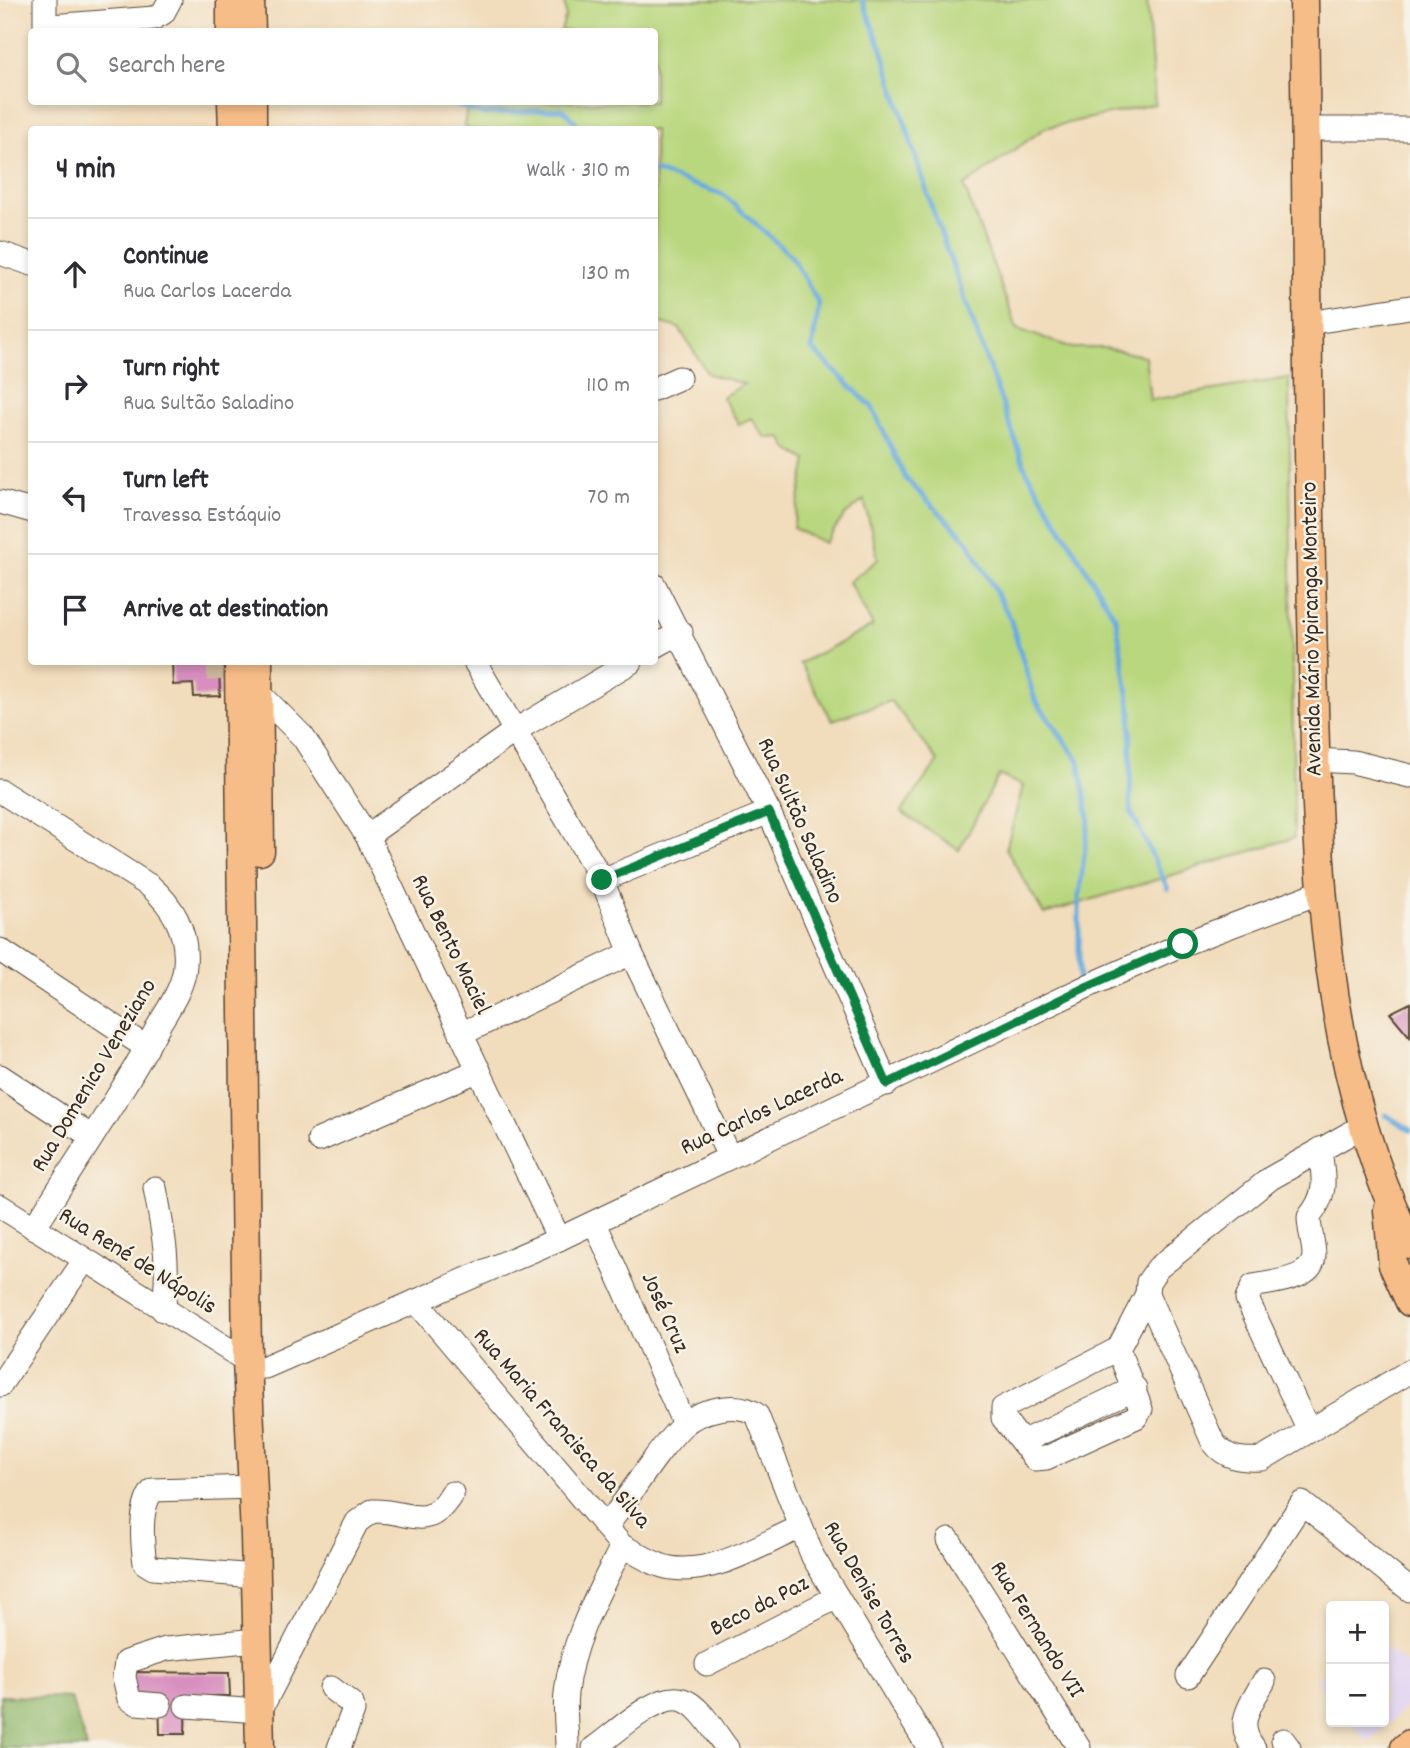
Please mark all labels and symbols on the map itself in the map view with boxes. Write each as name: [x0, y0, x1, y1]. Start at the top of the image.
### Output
street label: Avenida Mário Ypiranga Monteiro: [1293, 481, 1333, 777]
street label: Rua Sultão Saladino: [747, 732, 851, 910]
route end: [586, 864, 617, 895]
street label: Rua Bento Maciel: [401, 869, 499, 1021]
route start: [1167, 928, 1198, 959]
street label: Rua Domenico Veneziano: [24, 973, 166, 1179]
street label: Rua Carlos Lacerda: [675, 1060, 849, 1165]
street label: Rua René de Nápolis: [51, 1200, 223, 1324]
street label: José Cruz: [631, 1267, 697, 1359]
street label: Rua Maria Francisca da Silva: [464, 1321, 658, 1538]
street label: Rua Denise Torres: [813, 1515, 923, 1671]
street label: Rua Fernando VII: [980, 1555, 1092, 1706]
street label: Beco da Paz: [705, 1568, 815, 1646]

